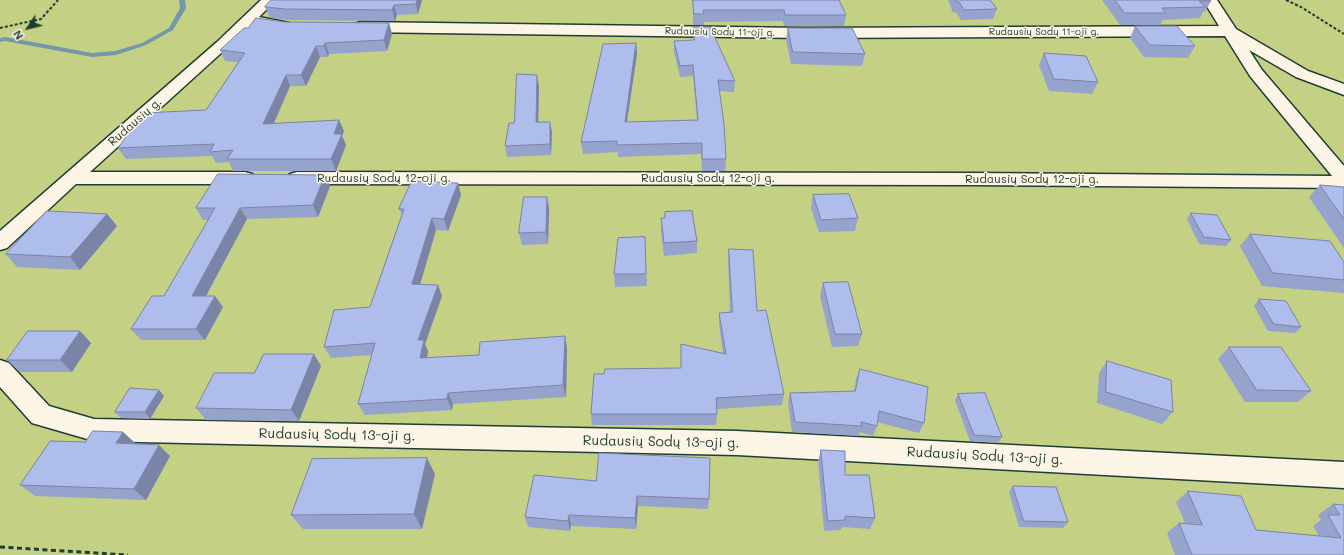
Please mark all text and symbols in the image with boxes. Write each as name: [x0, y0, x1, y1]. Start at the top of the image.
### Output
north arrow: [8, 8, 48, 48]
street label: Rudausių Sodų 11-oji g.: [665, 25, 775, 39]
street label: Rudausių Sodų 11-oji g.: [989, 26, 1099, 38]
text: N: [9, 27, 26, 43]
street label: Rudausių g.: [105, 95, 165, 149]
street label: Rudausių Sodų 12-oji g.: [317, 171, 451, 185]
street label: Rudausių Sodų 12-oji g.: [641, 171, 775, 185]
street label: Rudausių Sodų 12-oji g.: [965, 172, 1099, 186]
street label: Rudausių Sodų 13-oji g.: [259, 425, 415, 445]
street label: Rudausių Sodų 13-oji g.: [583, 432, 739, 452]
street label: Rudausių Sodų 13-oji g.: [906, 444, 1064, 468]

